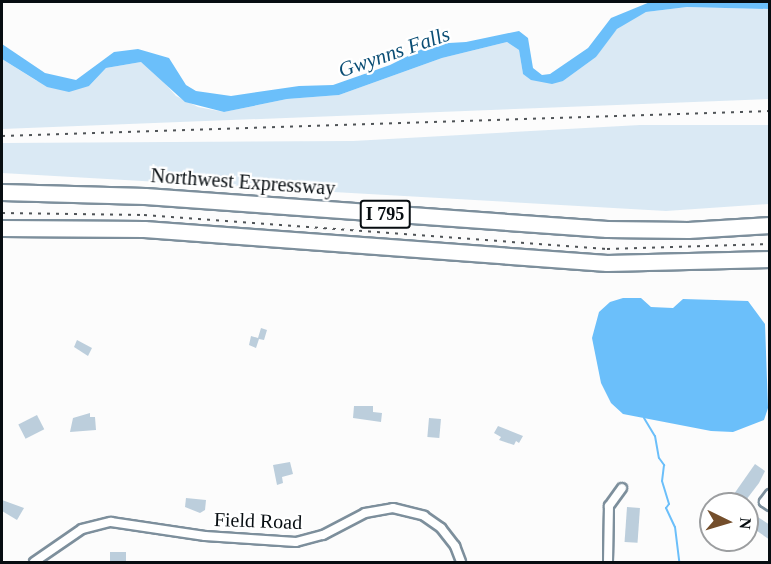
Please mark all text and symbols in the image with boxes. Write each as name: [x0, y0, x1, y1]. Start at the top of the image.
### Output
water label: Gwynns Falls: [335, 21, 453, 83]
street label: Northwest Expressway: [150, 164, 336, 200]
road number: I 795: [360, 199, 410, 229]
north arrow: [699, 492, 759, 552]
street label: Field Road: [213, 507, 303, 535]
text: N: [736, 517, 754, 530]

